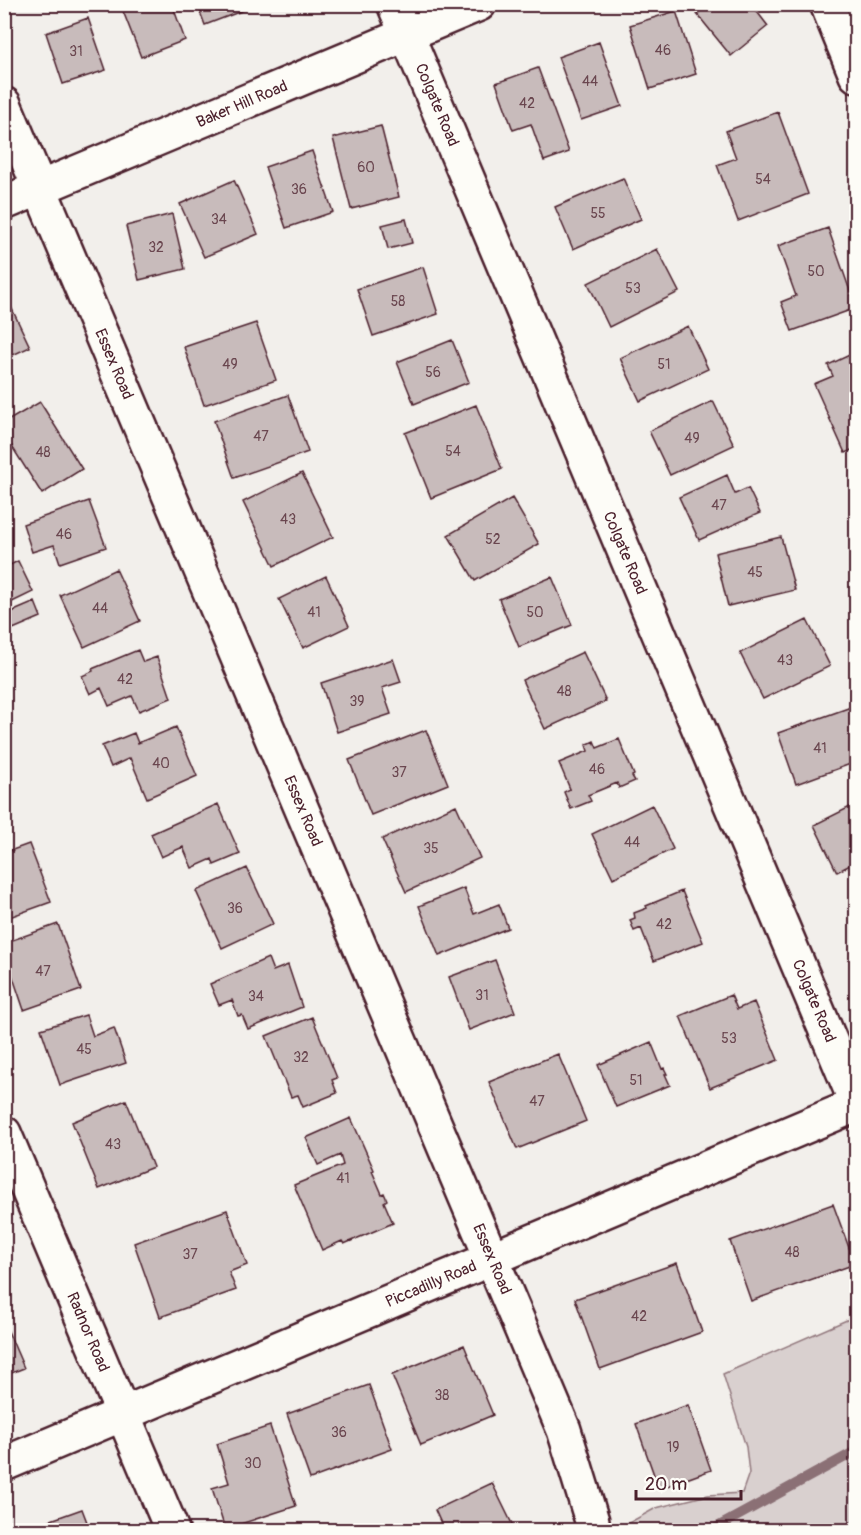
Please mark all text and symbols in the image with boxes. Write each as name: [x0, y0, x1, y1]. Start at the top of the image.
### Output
house number: 46: [655, 42, 671, 59]
house number: 31: [69, 43, 83, 60]
street label: Colgate Road: [411, 60, 463, 150]
house number: 44: [582, 73, 598, 90]
street label: Baker Hill Road: [193, 76, 291, 132]
house number: 42: [519, 95, 535, 112]
house number: 60: [357, 159, 375, 176]
house number: 54: [755, 171, 771, 188]
house number: 36: [291, 181, 307, 198]
house number: 55: [590, 205, 606, 222]
house number: 34: [211, 211, 227, 228]
house number: 32: [148, 239, 164, 256]
house number: 50: [807, 263, 825, 280]
house number: 53: [625, 280, 641, 297]
house number: 58: [391, 293, 405, 310]
street label: Essex Road: [90, 326, 138, 402]
house number: 49: [222, 356, 238, 373]
house number: 51: [657, 356, 671, 373]
house number: 56: [425, 364, 441, 381]
house number: 47: [253, 428, 269, 445]
house number: 49: [684, 430, 700, 447]
house number: 54: [445, 443, 461, 460]
house number: 48: [35, 444, 51, 461]
house number: 47: [711, 497, 727, 514]
street label: Colgate Road: [599, 508, 651, 598]
house number: 43: [280, 511, 296, 528]
house number: 46: [56, 526, 72, 543]
house number: 52: [485, 531, 501, 548]
house number: 45: [747, 564, 763, 581]
house number: 44: [92, 600, 108, 617]
house number: 41: [307, 604, 321, 621]
house number: 50: [526, 604, 544, 621]
house number: 43: [777, 652, 793, 669]
house number: 42: [117, 671, 133, 688]
house number: 48: [556, 683, 572, 700]
house number: 39: [349, 693, 365, 710]
house number: 41: [813, 740, 827, 757]
house number: 40: [152, 755, 170, 772]
house number: 46: [589, 761, 605, 778]
house number: 37: [391, 764, 407, 781]
street label: Essex Road: [279, 773, 327, 849]
house number: 44: [624, 834, 640, 851]
house number: 35: [423, 840, 439, 857]
house number: 36: [227, 900, 243, 917]
house number: 42: [656, 916, 672, 933]
street label: Colgate Road: [788, 956, 840, 1046]
house number: 47: [35, 963, 51, 980]
house number: 31: [475, 987, 489, 1004]
house number: 34: [248, 988, 264, 1005]
house number: 53: [721, 1030, 737, 1047]
house number: 45: [76, 1041, 92, 1058]
house number: 32: [293, 1049, 309, 1066]
house number: 51: [629, 1072, 643, 1089]
house number: 47: [529, 1093, 545, 1110]
house number: 43: [105, 1136, 121, 1153]
house number: 41: [336, 1170, 350, 1187]
street label: Essex Road: [468, 1221, 516, 1297]
house number: 48: [784, 1244, 800, 1261]
house number: 37: [182, 1246, 198, 1263]
street label: Piccadilly Road: [382, 1256, 480, 1312]
street label: Radnor Road: [62, 1289, 114, 1375]
house number: 42: [631, 1308, 647, 1325]
house number: 38: [435, 1387, 449, 1404]
house number: 36: [331, 1424, 347, 1441]
house number: 19: [667, 1439, 679, 1456]
house number: 30: [244, 1455, 262, 1472]
scale bar: [636, 1463, 741, 1501]
text: 20 m: [645, 1473, 687, 1496]

